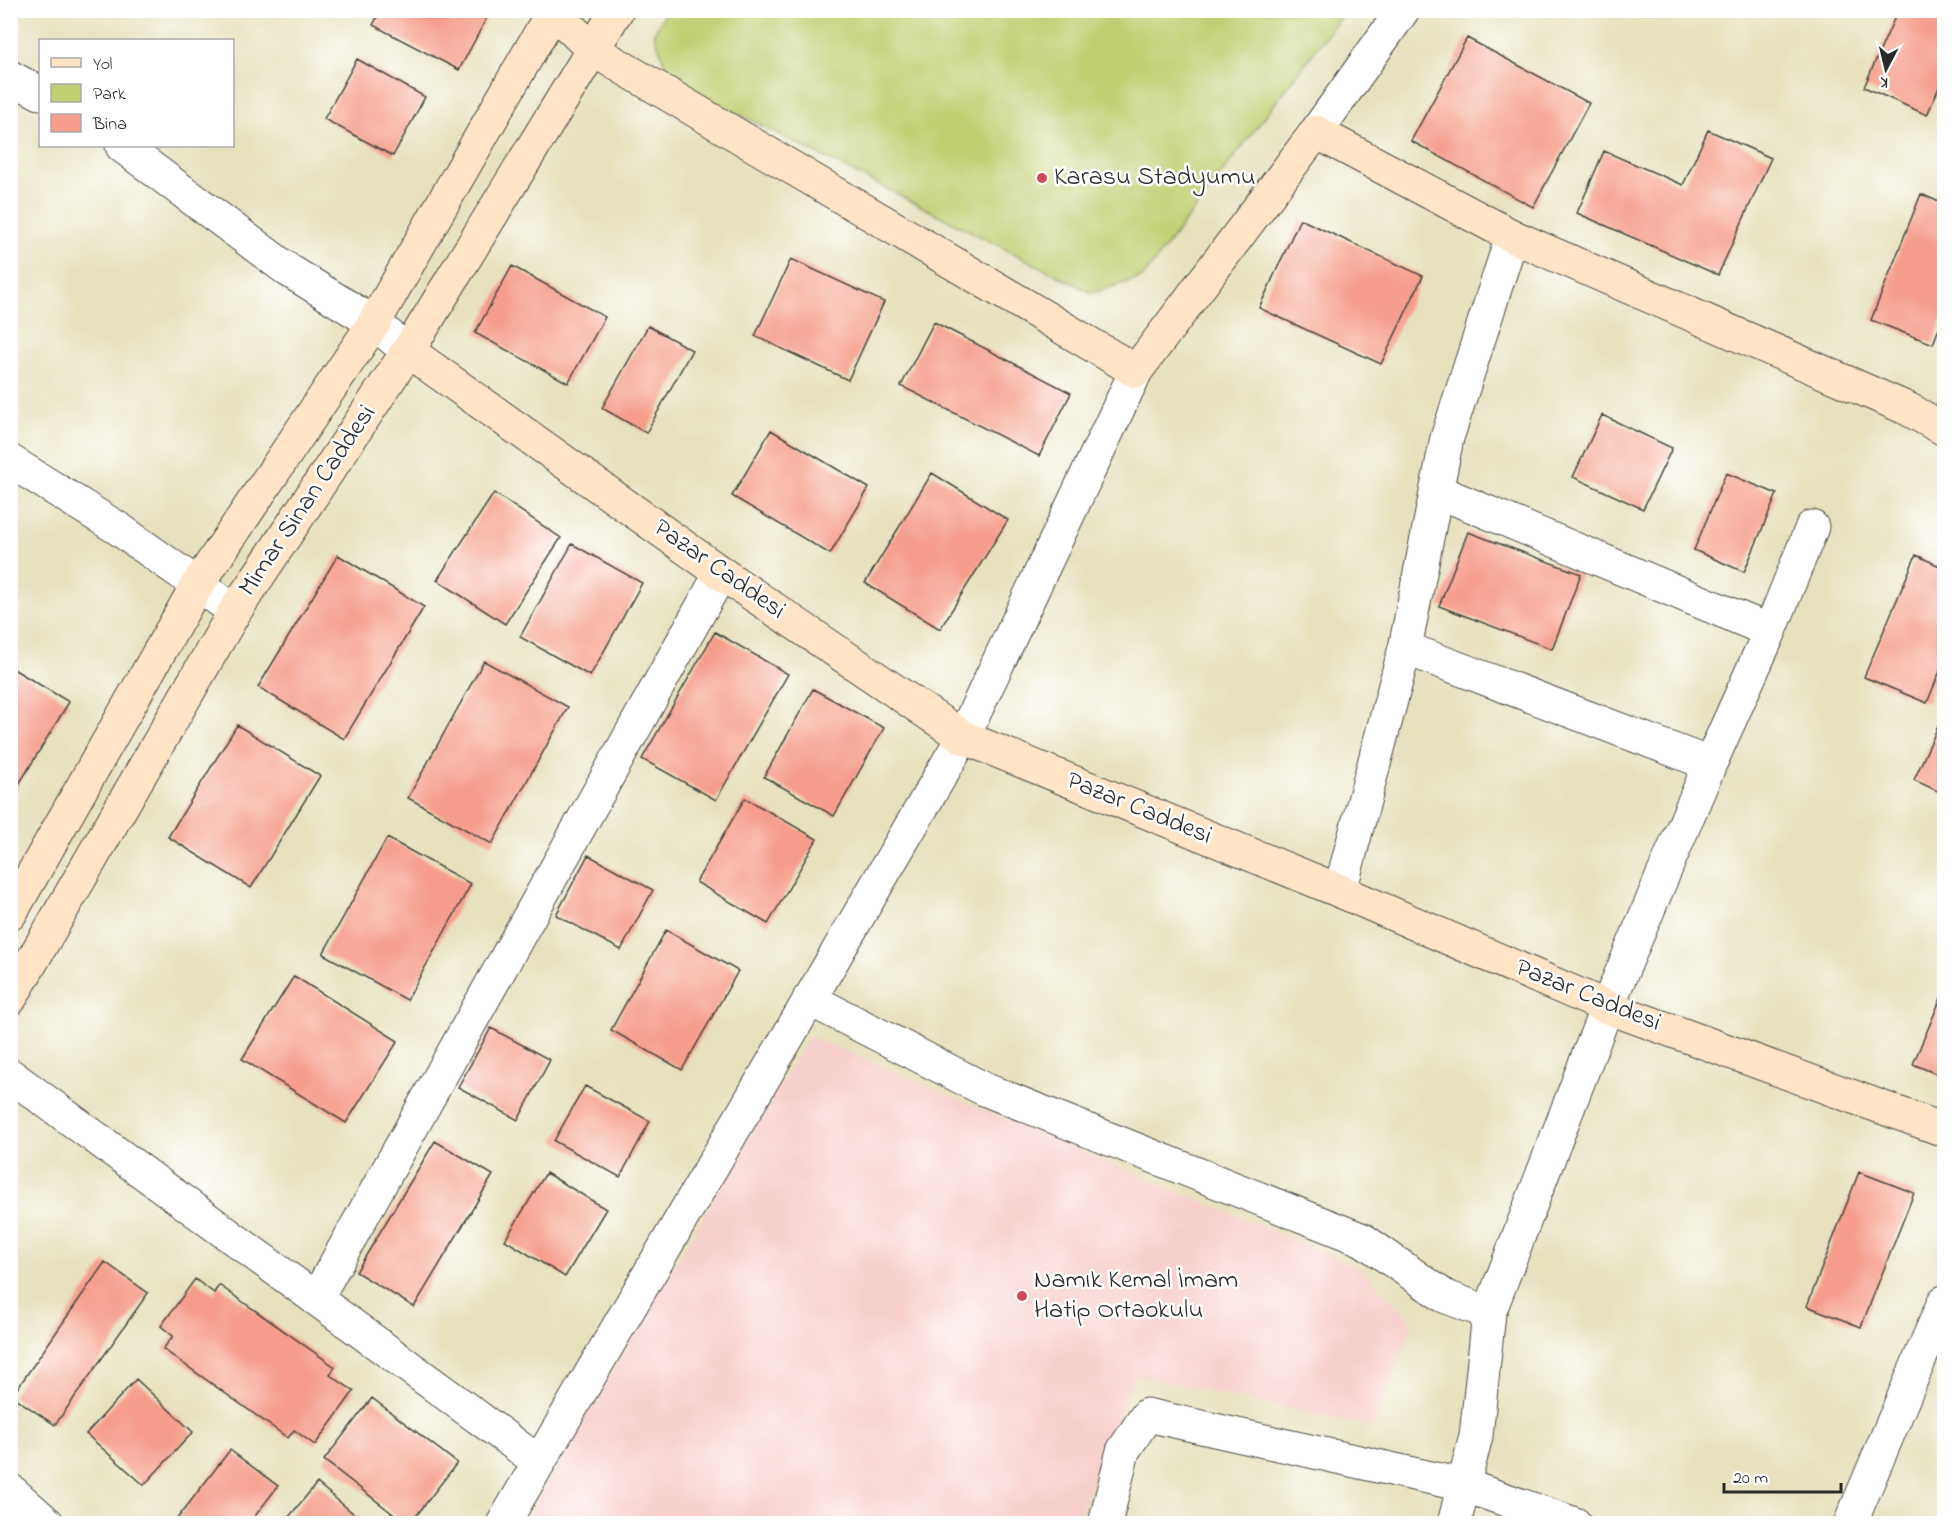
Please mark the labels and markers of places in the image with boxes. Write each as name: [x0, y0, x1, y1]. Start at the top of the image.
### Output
place label: Karasu Stadyumu: [1054, 159, 1256, 197]
marker: Karasu Stadyumu: [1035, 171, 1049, 185]
place label: Namık Kemal İmam Hatip Ortaokulu: [1034, 1262, 1238, 1330]
marker: Namık Kemal İmam Hatip Ortaokulu: [1015, 1289, 1029, 1303]

